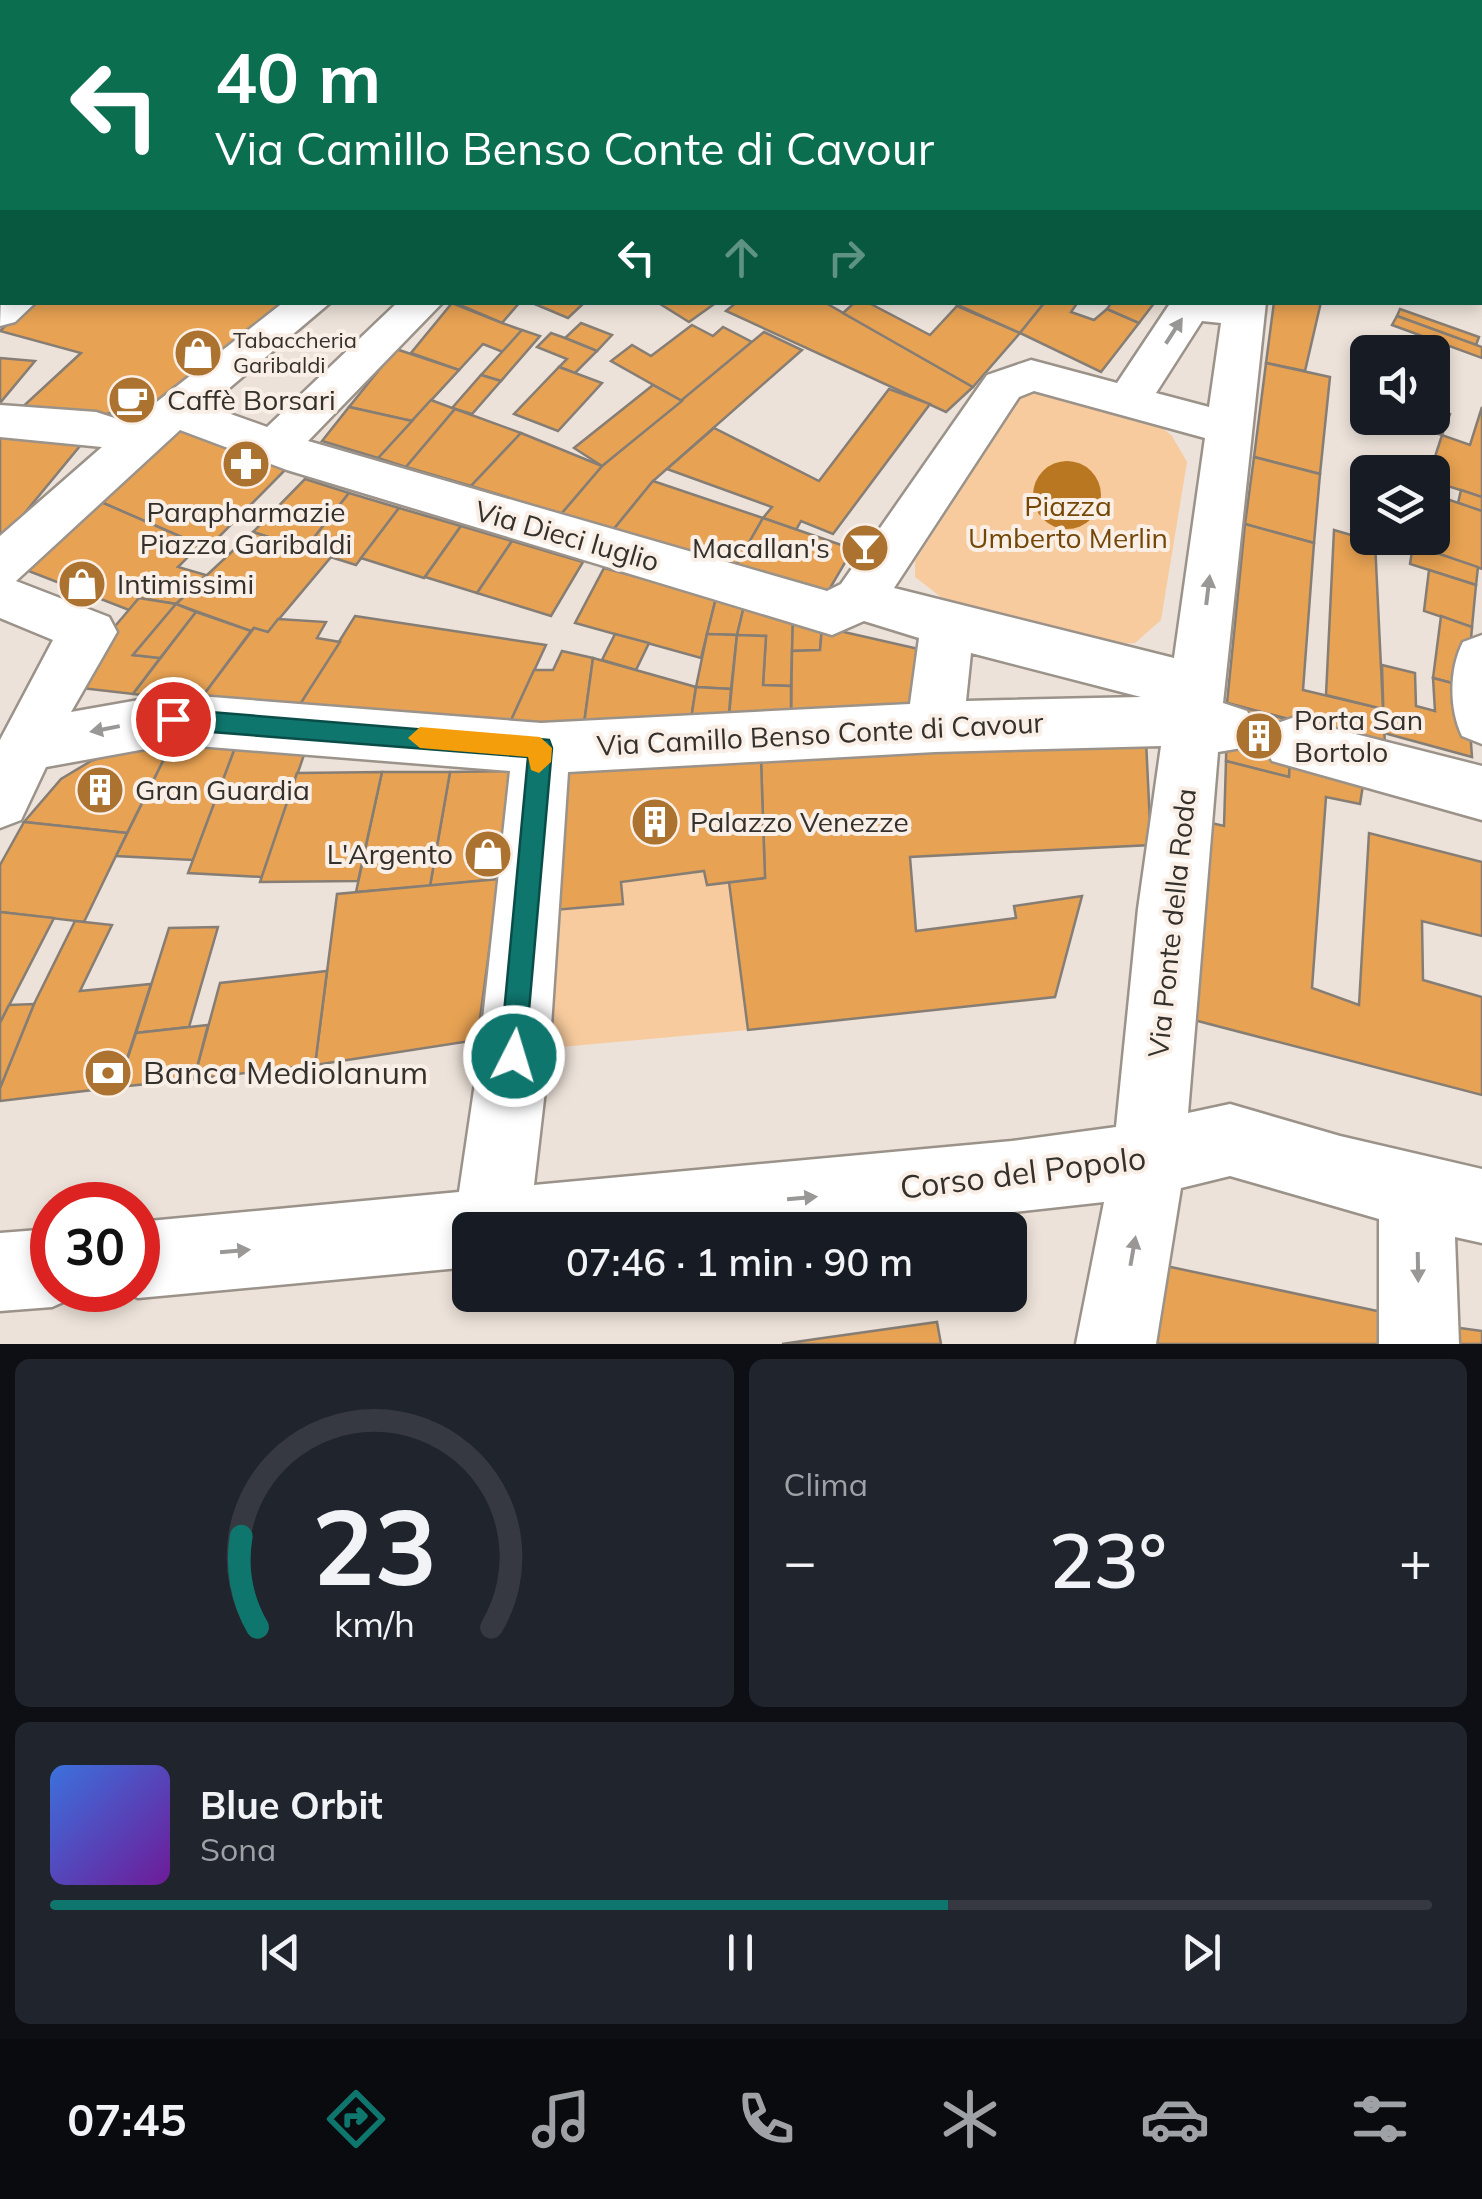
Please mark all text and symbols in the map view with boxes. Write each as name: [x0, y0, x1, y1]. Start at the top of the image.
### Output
text: 40 m: [215, 33, 381, 121]
icon: left: [50, 40, 180, 170]
text: Via Camillo Benso Conte di Cavour: [215, 120, 934, 176]
icon: left: [609, 230, 664, 285]
icon: ahead: [714, 230, 769, 285]
icon: right: [819, 230, 874, 285]
one-way arrow: [1164, 318, 1182, 345]
place label: Tabaccheria Garibaldi: [233, 326, 357, 379]
shop icon: Tabaccheria Garibaldi: [172, 327, 224, 379]
map controls: [1350, 335, 1450, 555]
button: sound: [1350, 335, 1450, 435]
cafe icon: Caffè Borsari: [106, 374, 158, 426]
place label: Caffè Borsari: [167, 382, 336, 417]
pharmacy icon: Parapharmazie Piazza Garibaldi: [220, 438, 272, 490]
button: layers: [1350, 455, 1450, 555]
park label: Piazza Umberto Merlin: [968, 488, 1168, 555]
street label: Via Dieci luglio: [471, 493, 663, 579]
place label: Parapharmazie Piazza Garibaldi: [140, 494, 352, 561]
bar icon: Macallan's: [839, 522, 891, 574]
place label: Macallan's: [692, 530, 830, 565]
shop icon: Intimissimi: [56, 558, 108, 610]
place label: Intimissimi: [117, 566, 254, 601]
one-way arrow: [1200, 573, 1216, 605]
pin: [131, 677, 216, 762]
icon: arrive: [146, 692, 201, 747]
place label: Porta San Bortolo: [1294, 702, 1423, 769]
street label: Via Camillo Benso Conte di Cavour: [596, 704, 1045, 763]
building icon: Porta San Bortolo: [1233, 710, 1285, 762]
one-way arrow: [89, 722, 120, 738]
building icon: Gran Guardia: [74, 764, 126, 816]
place label: Gran Guardia: [135, 772, 310, 807]
street label: Via Ponte della Roda: [1140, 787, 1203, 1059]
building icon: Palazzo Venezze: [629, 796, 681, 848]
place label: Palazzo Venezze: [690, 804, 909, 839]
shop icon: L'Argento: [462, 828, 514, 880]
place label: L'Argento: [327, 836, 453, 871]
position arrow: [462, 1004, 566, 1108]
bank icon: Banca Mediolanum: [82, 1047, 134, 1099]
place label: Banca Mediolanum: [143, 1052, 428, 1092]
street label: Corso del Popolo: [898, 1137, 1148, 1207]
speed limit sign: 30: [30, 1182, 160, 1312]
one-way arrow: [787, 1190, 819, 1206]
one-way arrow: [1126, 1235, 1141, 1267]
text: 07:46 · 1 min · 90 m: [566, 1238, 913, 1286]
one-way arrow: [219, 1243, 251, 1259]
one-way arrow: [1410, 1251, 1426, 1283]
text: Clima: [784, 1464, 868, 1504]
text: 23: [312, 1480, 437, 1611]
text: 23°: [1049, 1513, 1167, 1607]
text: −: [784, 1526, 817, 1595]
text: +: [1399, 1526, 1432, 1595]
text: km/h: [334, 1601, 415, 1646]
text: Blue Orbit: [200, 1781, 383, 1829]
text: Sona: [200, 1829, 276, 1869]
icon: previous: [253, 1925, 308, 1980]
icon: pause: [713, 1925, 768, 1980]
icon: next: [1174, 1925, 1229, 1980]
icon: directions: [321, 2084, 391, 2154]
icon: music: [526, 2084, 596, 2154]
icon: phone: [731, 2084, 801, 2154]
icon: climate: [935, 2084, 1005, 2154]
icon: car: [1140, 2084, 1210, 2154]
icon: filters: [1345, 2084, 1415, 2154]
text: 07:45: [67, 2091, 187, 2147]

